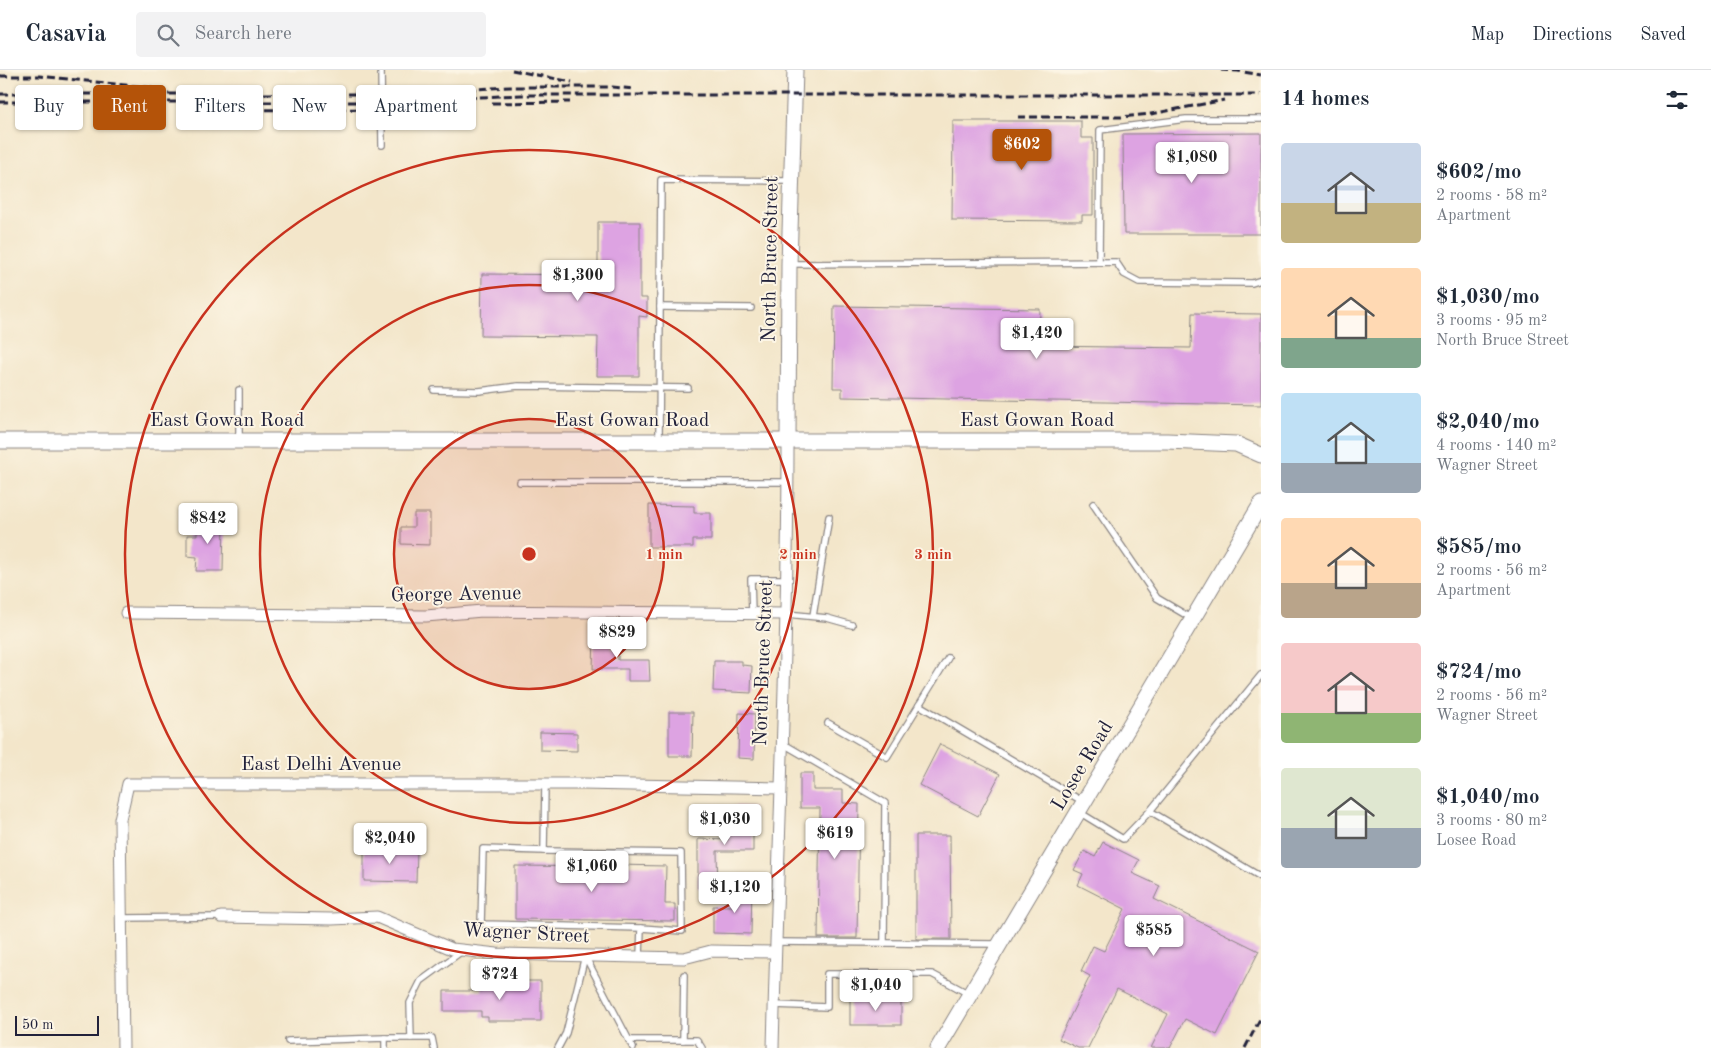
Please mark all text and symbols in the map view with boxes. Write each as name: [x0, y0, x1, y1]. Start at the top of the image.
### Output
search box: [136, 12, 486, 57]
icon: search: [154, 21, 182, 49]
text: Casavia: [25, 23, 106, 47]
text: Search here: [194, 25, 292, 44]
text: Map: [1471, 26, 1504, 44]
text: Directions: [1532, 26, 1612, 44]
text: Saved: [1640, 26, 1686, 44]
chip: Buy: [15, 85, 83, 130]
chip: Rent: [93, 85, 166, 130]
chip: Filters: [176, 85, 263, 130]
chip: New: [273, 85, 346, 130]
chip: Apartment: [356, 85, 476, 130]
icon: filters: [1663, 86, 1691, 114]
text: 14 homes: [1281, 89, 1369, 110]
pin: $602: [992, 128, 1052, 171]
text: $602: [1003, 137, 1041, 153]
pin: $1,080: [1151, 142, 1233, 184]
text: $1,080: [1167, 150, 1217, 166]
text: $602/mo: [1436, 162, 1522, 183]
icon: home: [1321, 163, 1381, 223]
street label: North Bruce Street: [760, 176, 782, 342]
text: 2 rooms · 58 m²: [1436, 188, 1547, 204]
text: Apartment: [1436, 208, 1511, 224]
pin: $1,300: [537, 260, 619, 302]
text: $1,300: [553, 268, 603, 284]
text: $1,030/mo: [1436, 287, 1540, 308]
icon: home: [1321, 288, 1381, 348]
text: 3 rooms · 95 m²: [1436, 313, 1547, 329]
pin: $1,420: [996, 318, 1078, 360]
text: $1,420: [1012, 326, 1062, 342]
text: North Bruce Street: [1436, 333, 1569, 349]
street label: East Gowan Road: [150, 411, 304, 431]
street label: East Gowan Road: [555, 411, 709, 431]
street label: East Gowan Road: [960, 411, 1114, 431]
text: $2,040/mo: [1436, 412, 1540, 433]
icon: home: [1321, 413, 1381, 473]
text: 4 rooms · 140 m²: [1436, 438, 1556, 454]
text: Wagner Street: [1436, 458, 1538, 474]
pin: $842: [178, 502, 238, 545]
text: $842: [189, 511, 227, 527]
text: $585/mo: [1436, 537, 1522, 558]
icon: home: [1321, 538, 1381, 598]
centre of rings: [520, 545, 538, 563]
text: 1 min: [645, 548, 683, 563]
text: 2 min: [779, 548, 817, 563]
text: 3 min: [914, 548, 952, 563]
text: 2 rooms · 56 m²: [1436, 563, 1547, 579]
street label: North Bruce Street: [751, 580, 777, 746]
text: Apartment: [1436, 583, 1511, 599]
street label: George Avenue: [390, 584, 522, 606]
pin: $829: [587, 616, 647, 659]
text: $829: [598, 625, 636, 641]
text: $724/mo: [1436, 662, 1522, 683]
icon: home: [1321, 663, 1381, 723]
text: 2 rooms · 56 m²: [1436, 688, 1547, 704]
text: Wagner Street: [1436, 708, 1538, 724]
street label: Losee Road: [1049, 718, 1117, 814]
street label: East Delhi Avenue: [241, 755, 401, 775]
text: $1,040/mo: [1436, 787, 1540, 808]
icon: home: [1321, 788, 1381, 848]
pin: $1,030: [684, 804, 766, 846]
text: $1,030: [700, 812, 750, 828]
text: 3 rooms · 80 m²: [1436, 813, 1547, 829]
pin: $619: [805, 818, 865, 860]
pin: $2,040: [349, 822, 431, 865]
text: $619: [816, 826, 854, 842]
text: $2,040: [365, 831, 415, 847]
text: Losee Road: [1436, 833, 1516, 849]
pin: $1,060: [551, 850, 633, 893]
text: $1,060: [567, 859, 617, 875]
pin: $1,120: [694, 872, 776, 914]
text: $1,120: [710, 880, 760, 896]
pin: $585: [1124, 914, 1184, 957]
street label: Wagner Street: [462, 921, 590, 947]
text: $585: [1135, 923, 1173, 939]
pin: $724: [470, 958, 530, 1001]
text: $724: [481, 967, 519, 983]
pin: $1,040: [835, 970, 917, 1012]
text: $1,040: [851, 978, 901, 994]
scale bar: [15, 1013, 99, 1036]
text: 50 m: [22, 1018, 53, 1032]

